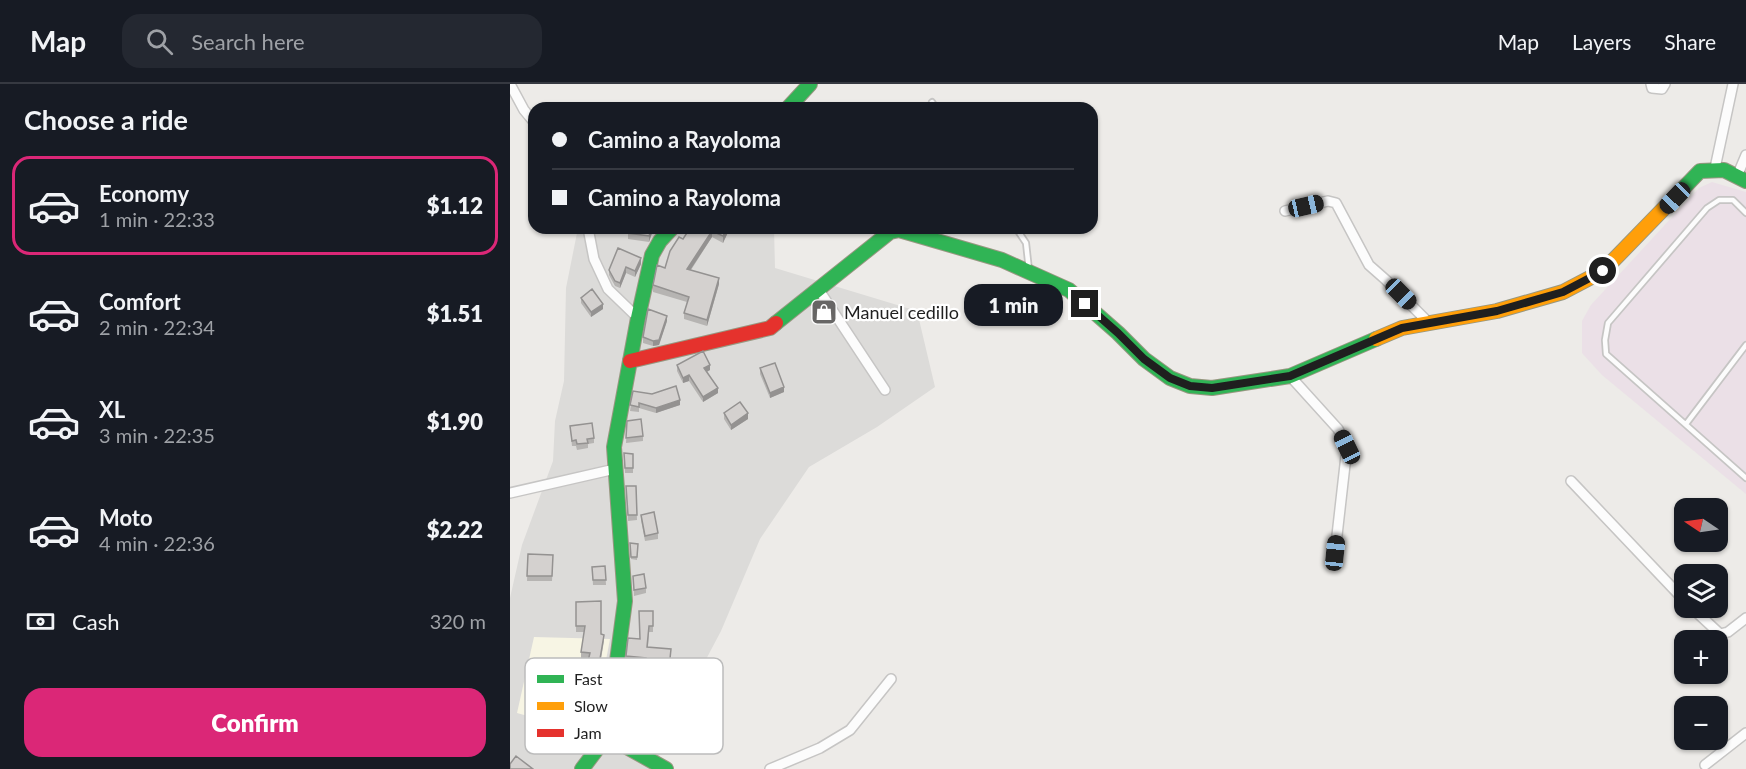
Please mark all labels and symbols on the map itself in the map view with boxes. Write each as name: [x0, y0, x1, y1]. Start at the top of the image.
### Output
car: [1656, 179, 1694, 217]
car: [1286, 193, 1326, 219]
route start: [1589, 257, 1616, 284]
car: [1382, 275, 1420, 313]
callout: 1 min: [965, 283, 1064, 325]
route end: [1071, 290, 1098, 317]
shop icon: Manuel cedillo: [809, 297, 839, 327]
place label: Manuel cedillo: [844, 301, 959, 323]
car: [1331, 427, 1363, 467]
north arrow: [1674, 498, 1728, 552]
car: [1324, 534, 1346, 572]
legend: [525, 658, 723, 754]
text: Fast: [574, 669, 603, 688]
text: Slow: [574, 696, 608, 715]
text: Jam: [574, 723, 602, 742]

